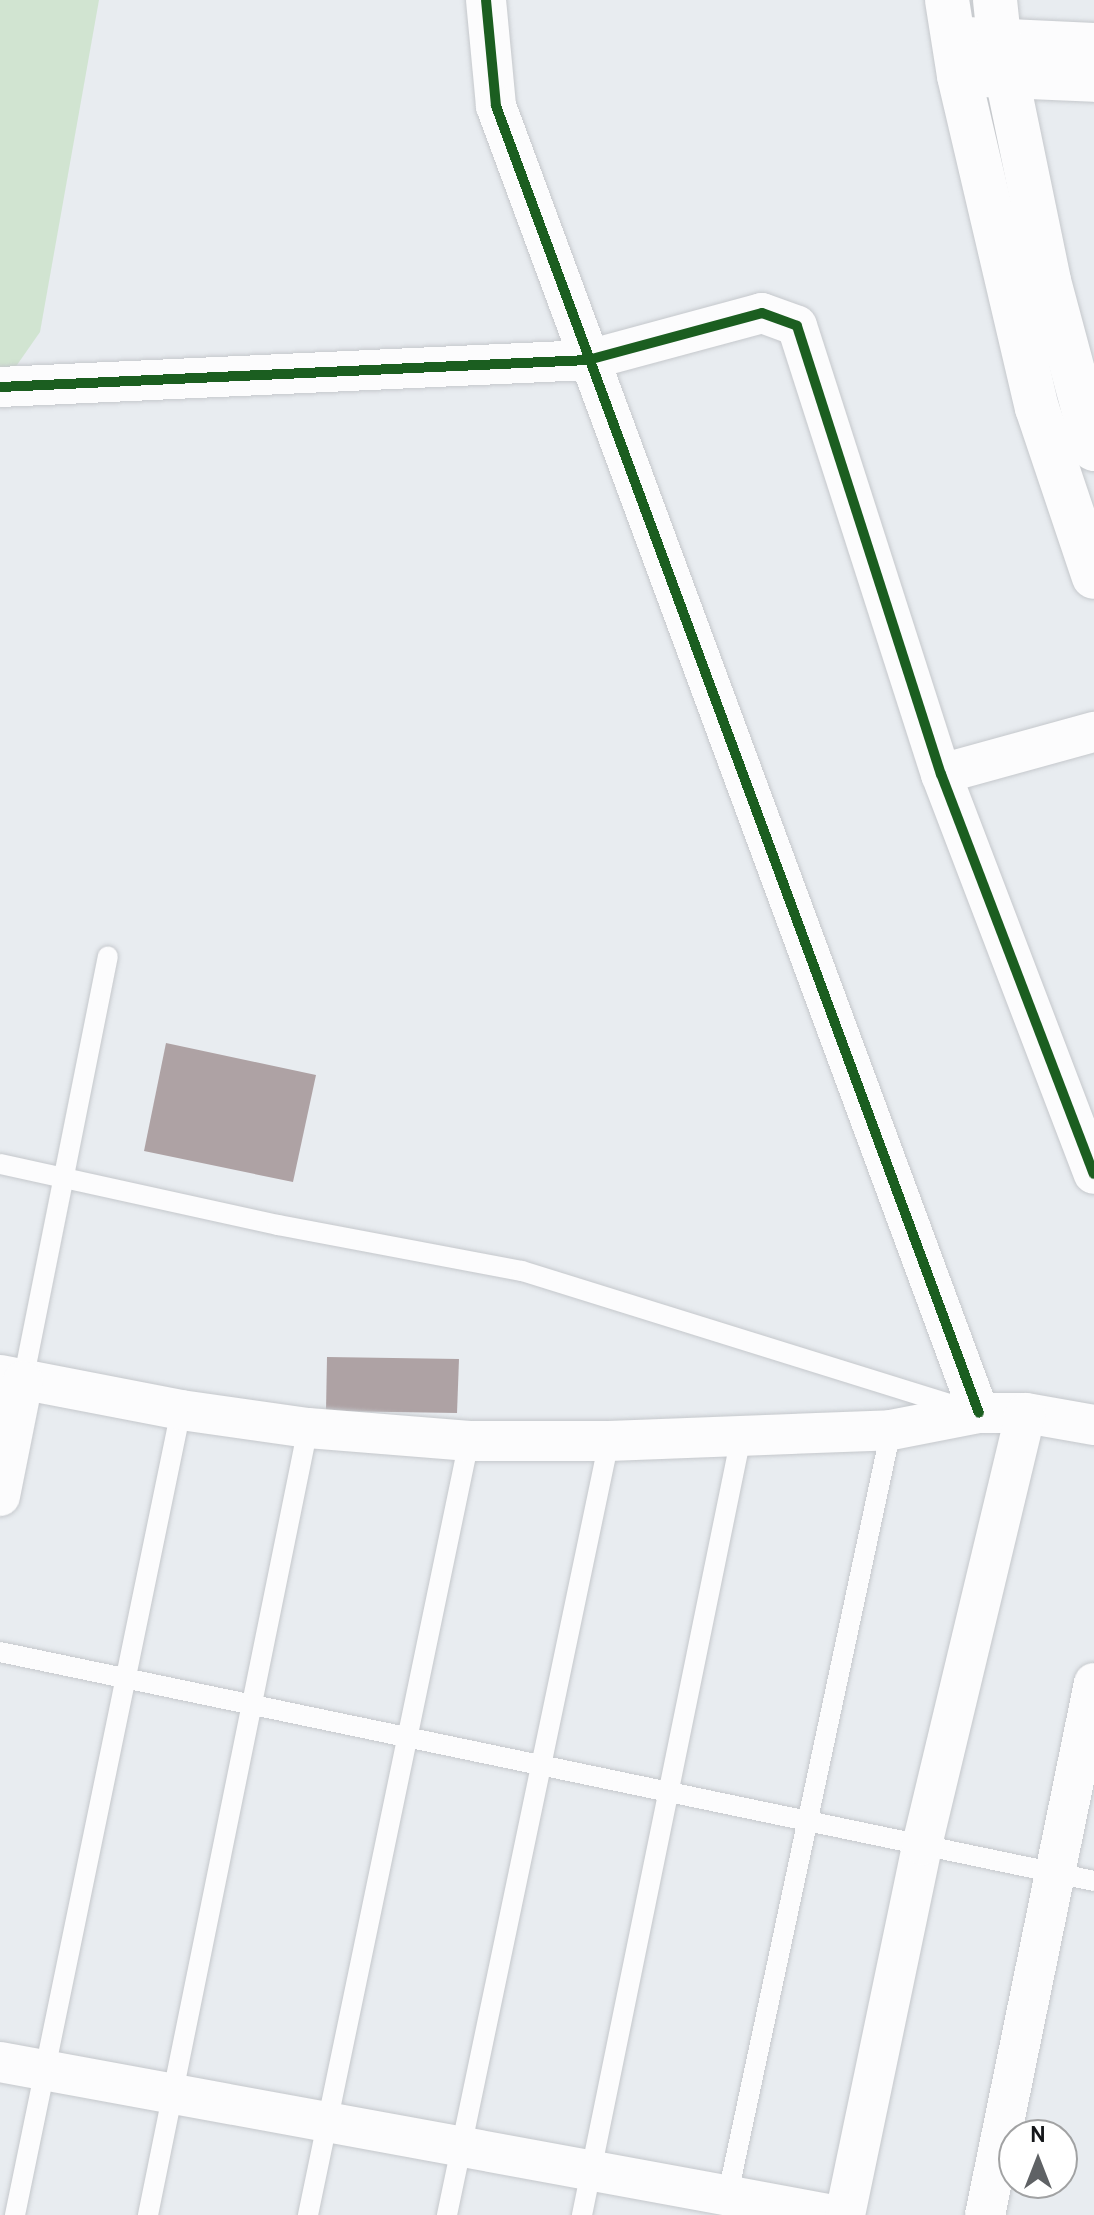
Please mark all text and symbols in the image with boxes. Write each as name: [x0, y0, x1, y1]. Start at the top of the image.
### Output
north arrow: [998, 2119, 1078, 2199]
text: N: [1030, 2123, 1046, 2150]

